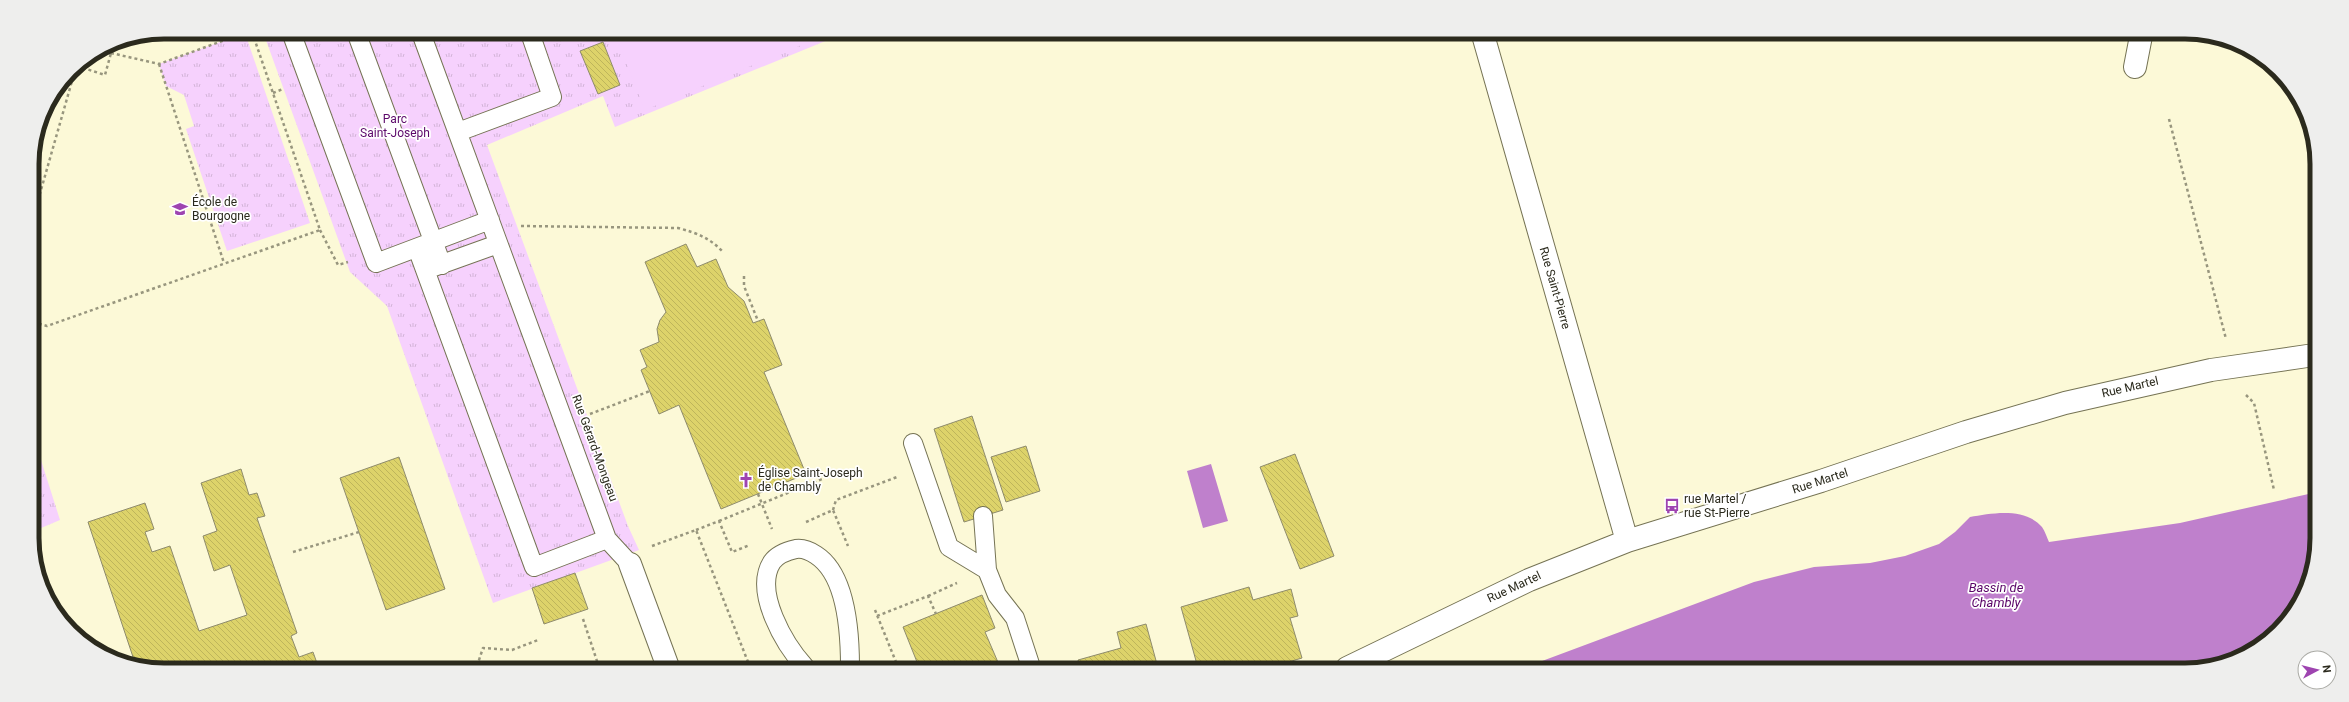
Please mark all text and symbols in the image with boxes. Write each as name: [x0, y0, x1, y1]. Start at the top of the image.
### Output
park label: Parc Saint-Joseph: [360, 112, 430, 140]
place label: École de Bourgogne: [192, 194, 250, 223]
school or university icon: École de Bourgogne: [171, 200, 189, 218]
street label: Rue Saint-Pierre: [1537, 245, 1573, 331]
street label: Rue Martel: [2100, 374, 2160, 400]
street label: Rue Gérard-Mongeau: [569, 393, 621, 503]
place label: Église Saint-Joseph de Chambly: [758, 465, 863, 494]
street label: Rue Martel: [1790, 465, 1850, 497]
church icon: Église Saint-Joseph de Chambly: [737, 471, 755, 489]
place label: rue Martel / rue St-Pierre: [1684, 492, 1750, 520]
bus stop icon: rue Martel / rue St-Pierre: [1663, 497, 1681, 515]
street label: Rue Martel: [1485, 568, 1543, 606]
water label: Bassin de Chambly: [1969, 580, 2024, 610]
north arrow: [2297, 650, 2337, 690]
text: N: [2320, 664, 2333, 674]

